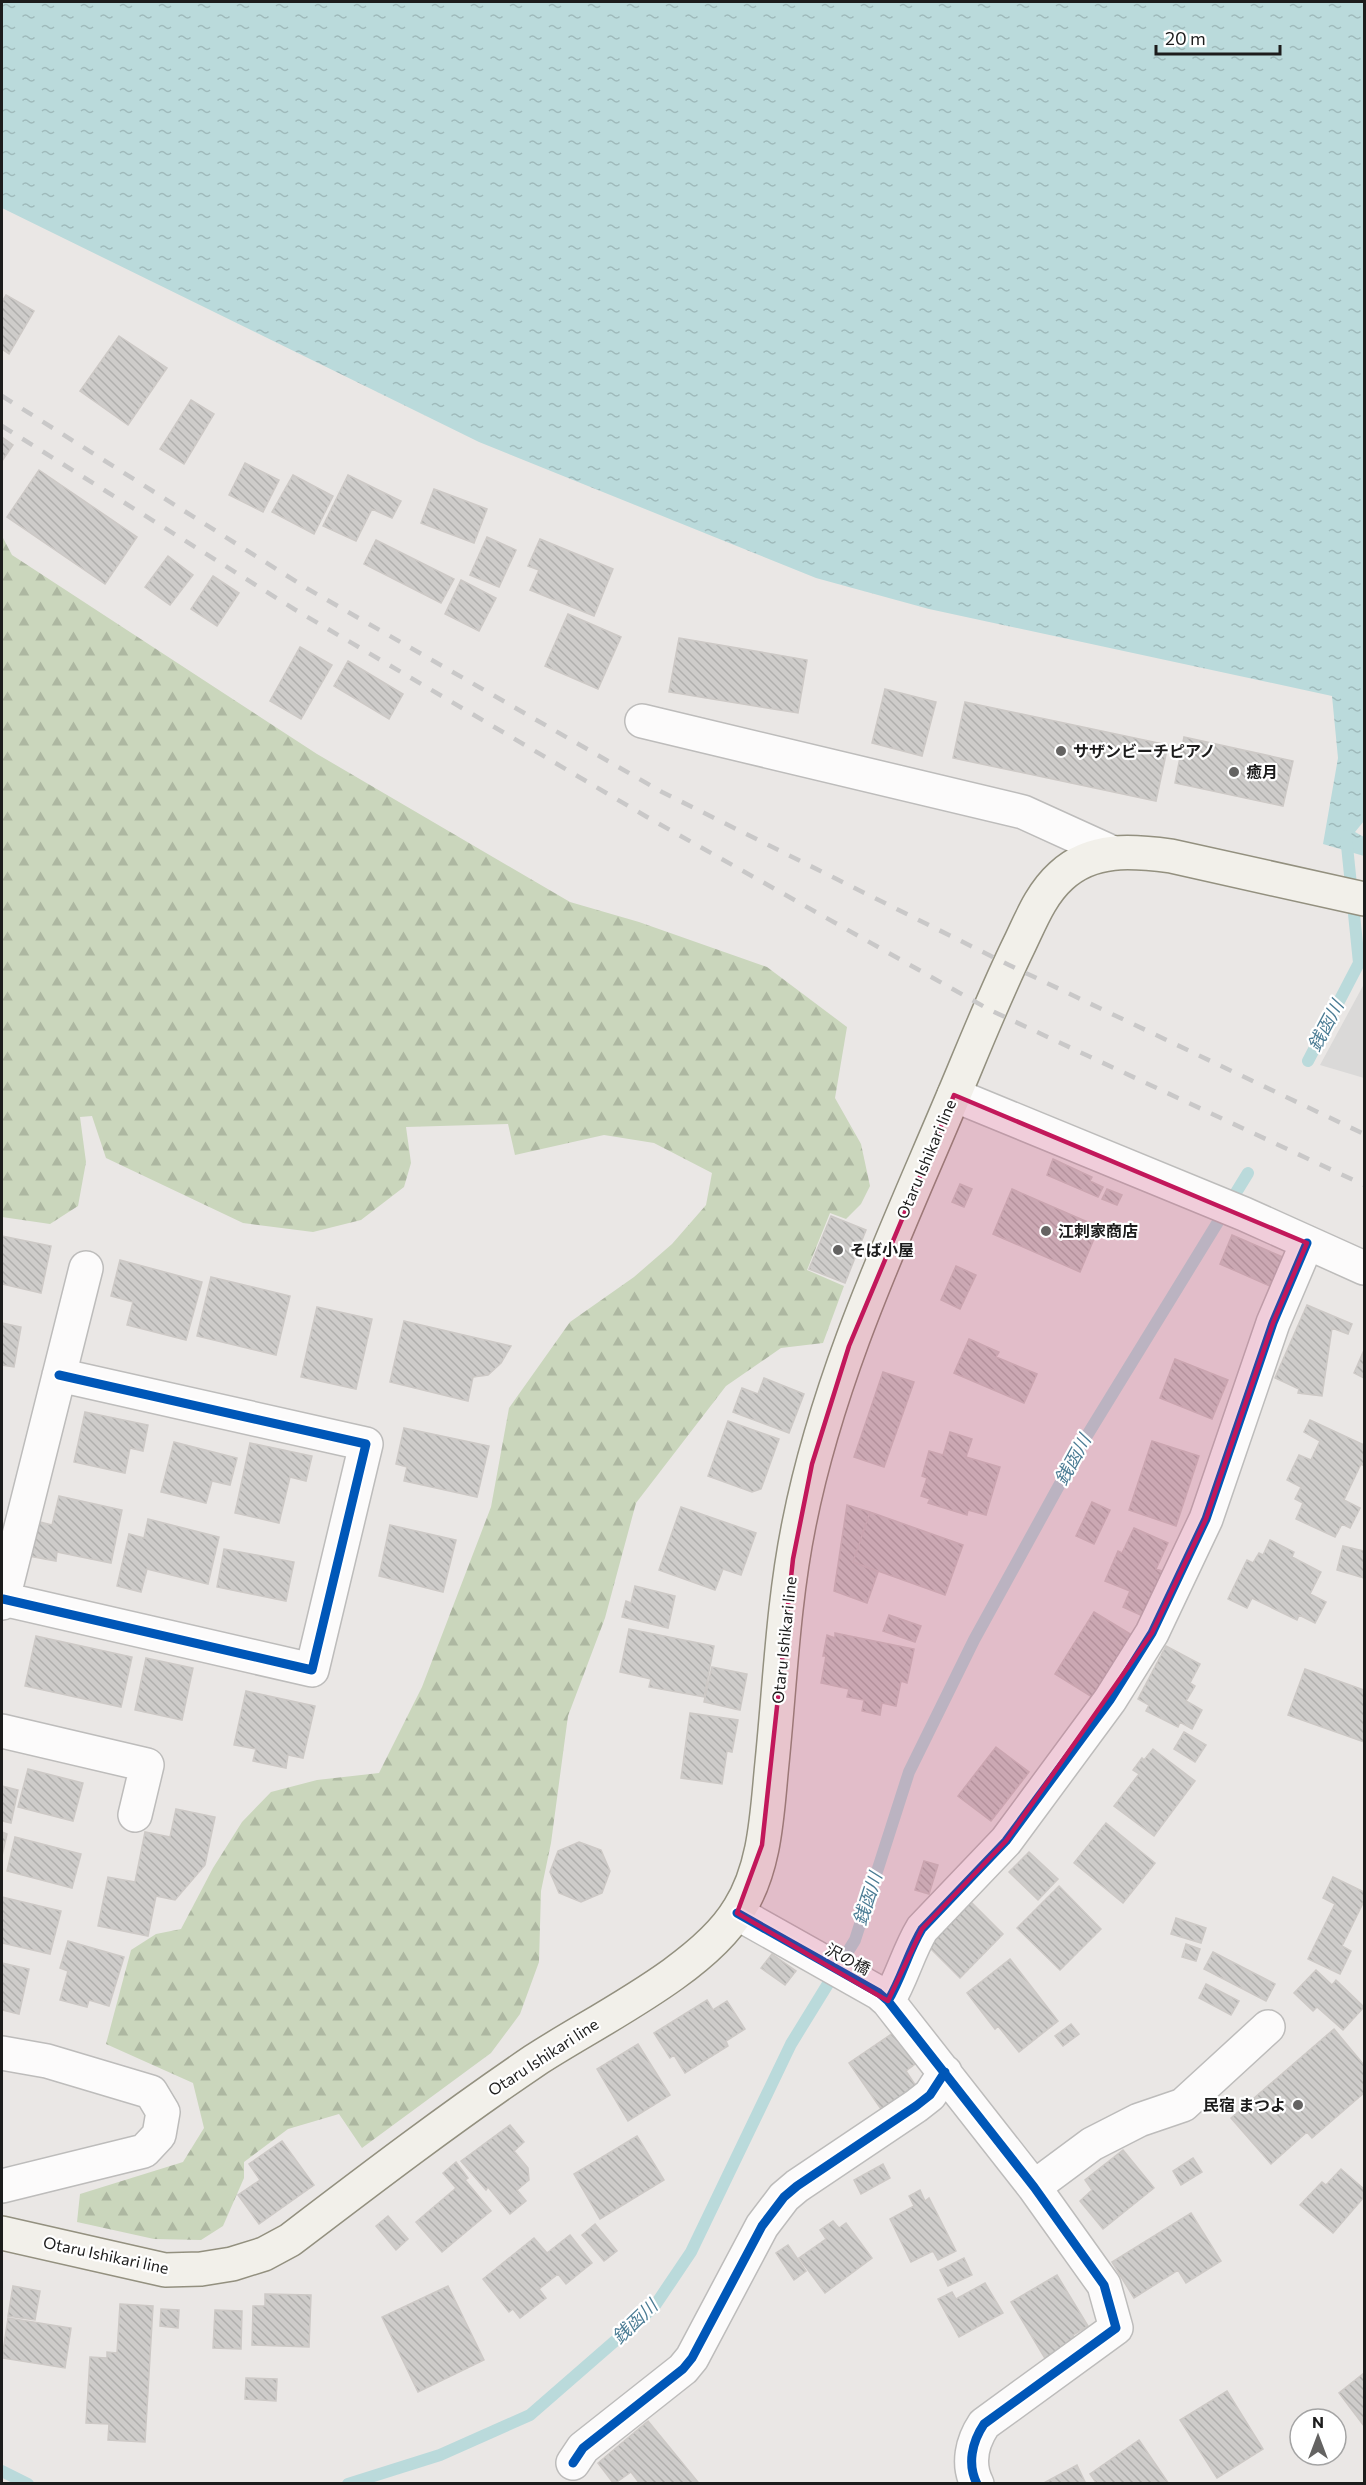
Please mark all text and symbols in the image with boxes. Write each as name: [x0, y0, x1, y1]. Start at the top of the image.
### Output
scale bar: [1156, 18, 1280, 56]
text: 20 m: [1165, 27, 1206, 49]
place label: サザンビーチピアノ: [1073, 741, 1216, 760]
marker: サザンビーチピアノ: [1054, 744, 1068, 758]
place label: 癒月: [1246, 762, 1278, 781]
marker: 癒月: [1227, 765, 1241, 779]
water label: 銭函川: [1303, 995, 1348, 1055]
street label: Otaru Ishikari line: [892, 1096, 959, 1221]
place label: 江刺家商店: [1058, 1221, 1138, 1240]
marker: 江刺家商店: [1039, 1224, 1053, 1238]
place label: そば小屋: [850, 1240, 914, 1259]
marker: そば小屋: [831, 1243, 845, 1257]
water label: 銭函川: [1049, 1429, 1096, 1488]
street label: Otaru Ishikari line: [767, 1575, 800, 1705]
water label: 銭函川: [848, 1868, 886, 1928]
street label: 沢の橋: [823, 1939, 874, 1978]
street label: Otaru Ishikari line: [484, 2014, 602, 2099]
place label: 民宿 まつよ: [1203, 2095, 1286, 2114]
marker: 民宿 まつよ: [1291, 2098, 1305, 2112]
street label: Otaru Ishikari line: [42, 2232, 171, 2277]
water label: 銭函川: [607, 2293, 663, 2348]
north arrow: [1288, 2407, 1348, 2467]
text: N: [1312, 2412, 1324, 2431]

